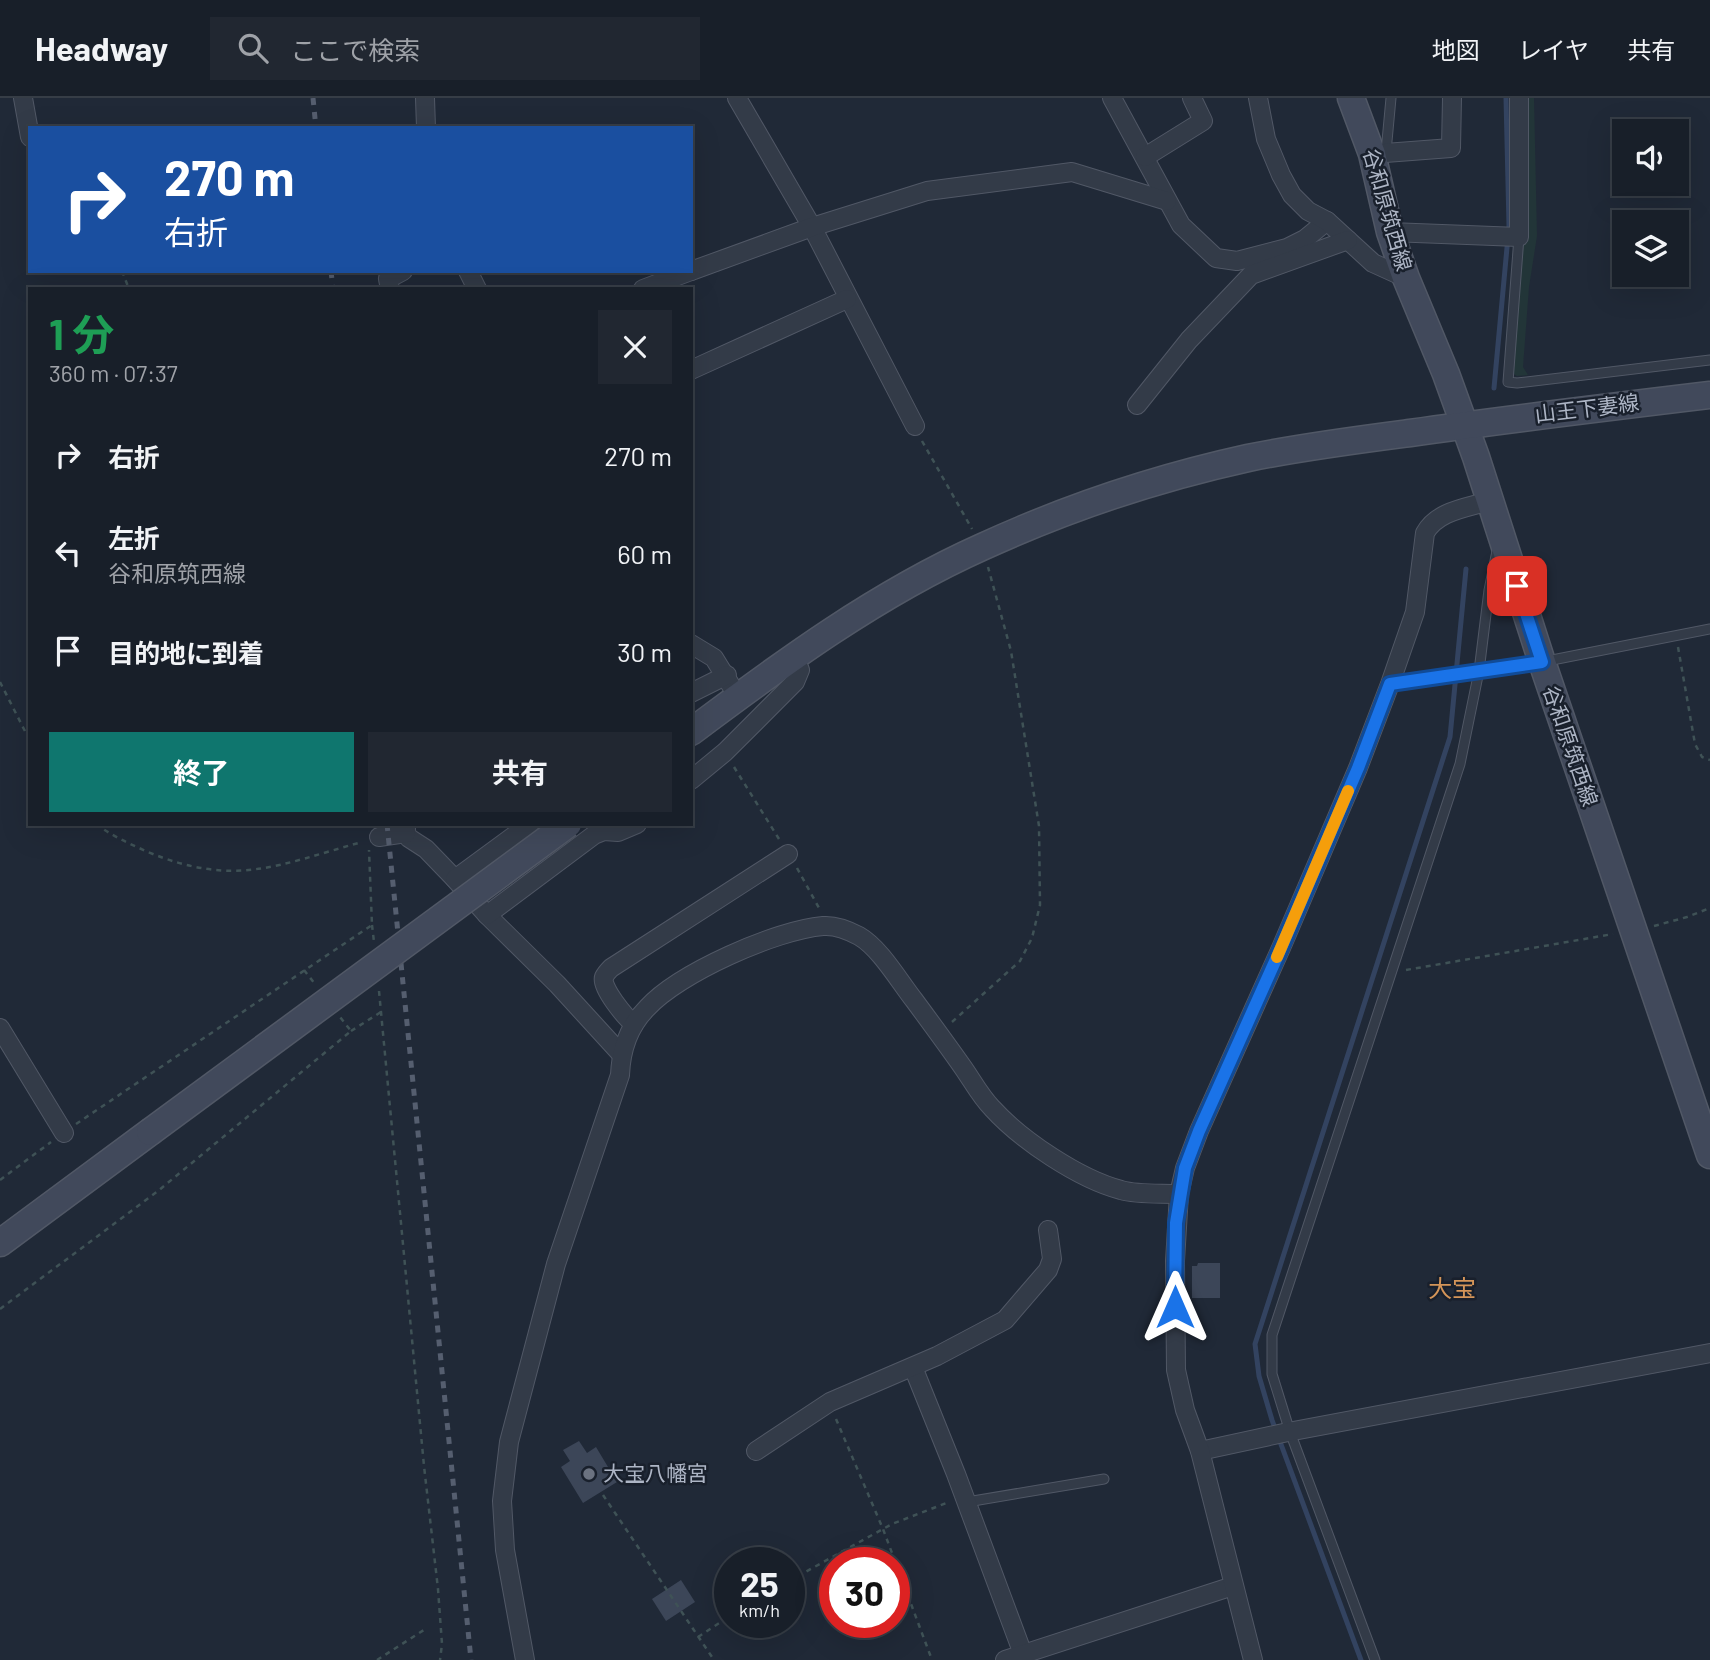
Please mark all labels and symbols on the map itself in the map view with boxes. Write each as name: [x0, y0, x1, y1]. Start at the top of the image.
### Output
street label: 谷和原筑西線: [1359, 146, 1418, 274]
street label: 山王下妻線: [1533, 389, 1640, 426]
pin: [1487, 556, 1547, 616]
street label: 谷和原筑西線: [1539, 682, 1604, 809]
position arrow: [1138, 1270, 1212, 1344]
district label: 大宝: [1428, 1273, 1476, 1302]
place label: 大宝八幡宮: [603, 1460, 708, 1485]
marker: 大宝八幡宮: [581, 1466, 597, 1482]
speed limit sign: 30: [819, 1547, 910, 1638]

